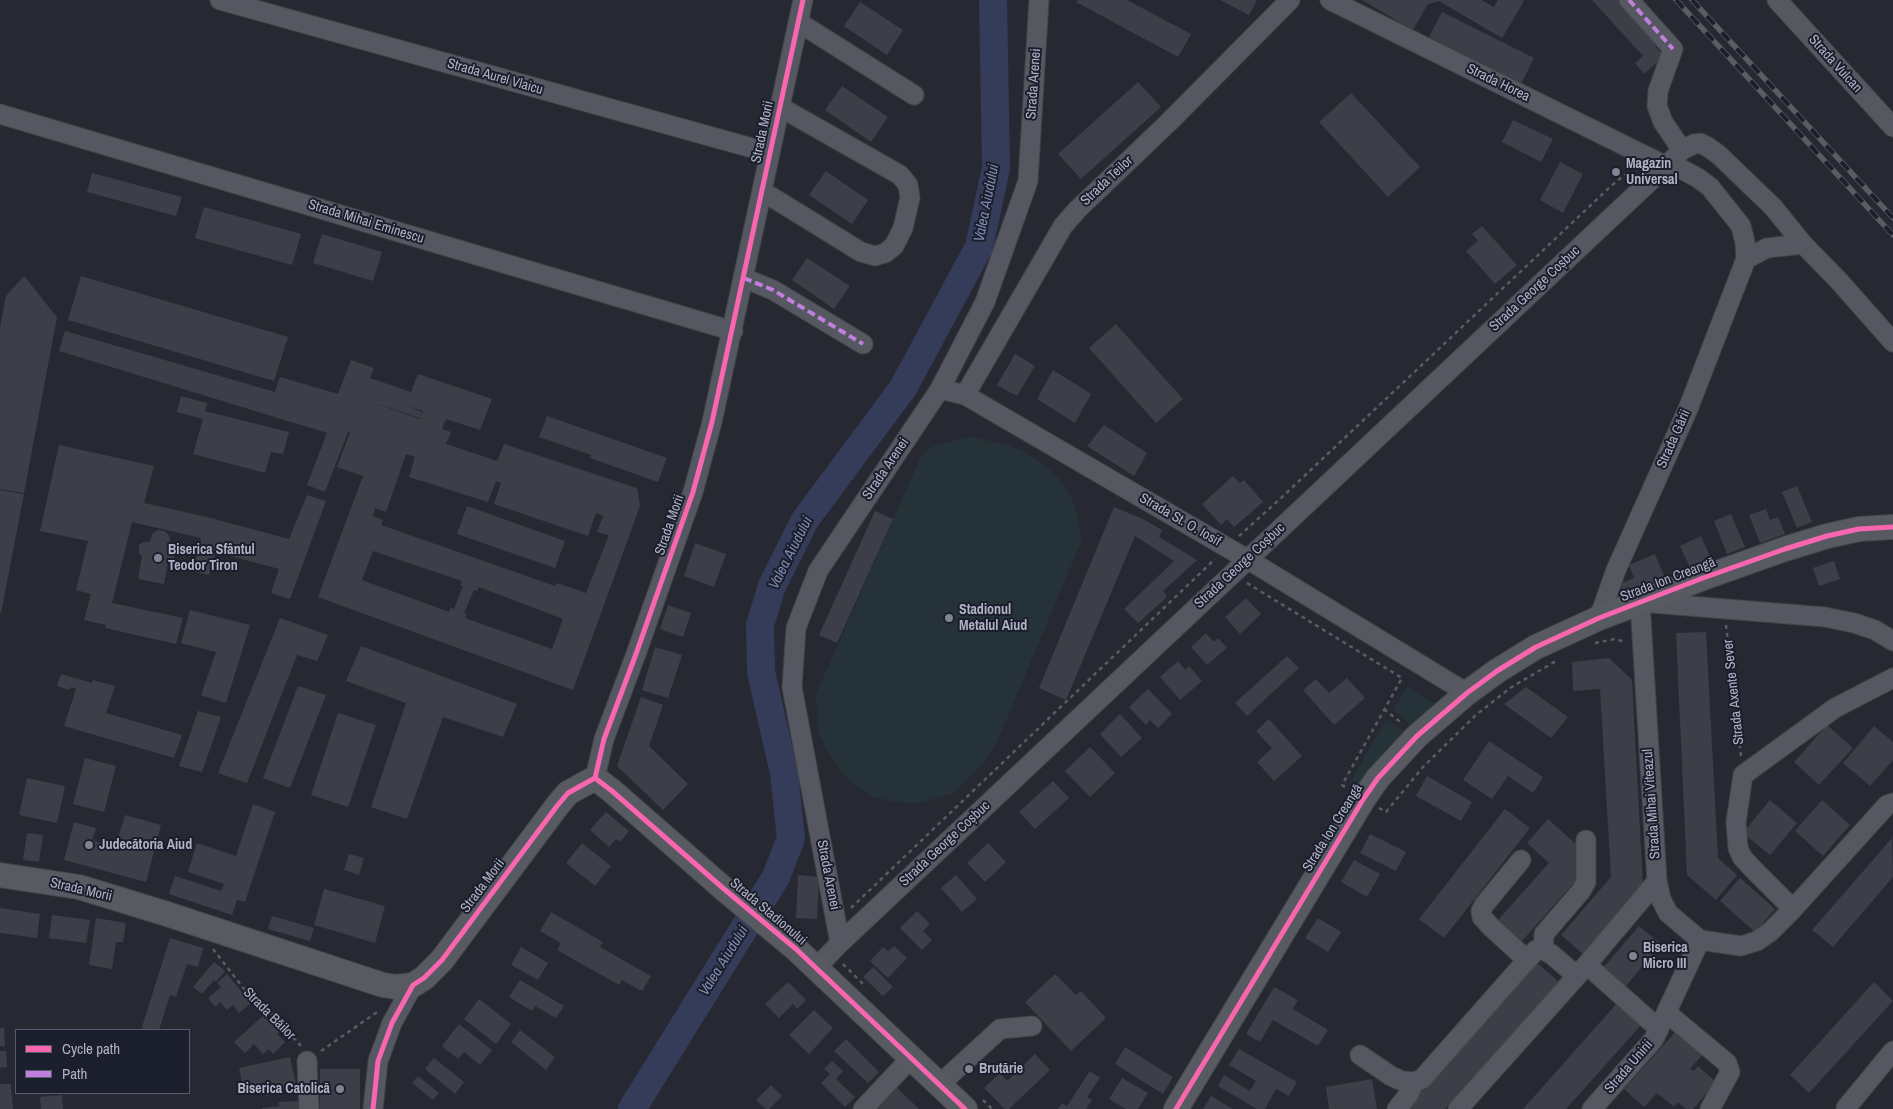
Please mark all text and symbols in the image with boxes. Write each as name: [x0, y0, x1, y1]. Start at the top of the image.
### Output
street label: Strada Vulcan: [1805, 32, 1865, 96]
street label: Strada Arenei: [1023, 48, 1045, 120]
street label: Strada Aurel Vlaicu: [445, 55, 545, 99]
street label: Strada Horea: [1464, 60, 1532, 106]
street label: Strada Morii: [748, 99, 778, 165]
street label: Strada Teilor: [1077, 153, 1137, 209]
place label: Magazin Universal: [1626, 156, 1678, 188]
water label: Valea Aiudului: [971, 163, 1003, 243]
marker: Magazin Universal: [1610, 166, 1622, 178]
street label: Strada Mihai Eminescu: [306, 196, 426, 248]
street label: Strada George Coșbuc: [1486, 243, 1584, 335]
street label: Strada Gării: [1654, 407, 1694, 471]
street label: Strada Arenei: [859, 435, 913, 503]
street label: Strada St. O. Iosif: [1136, 490, 1224, 550]
street label: Strada Morii: [652, 492, 688, 558]
water label: Valea Aiudului: [765, 514, 817, 592]
street label: Strada George Coșbuc: [1191, 520, 1289, 612]
place label: Biserica Sfântul Teodor Tiron: [168, 542, 255, 574]
marker: Biserica Sfântul Teodor Tiron: [152, 552, 164, 564]
street label: Strada Ion Creangă: [1618, 554, 1718, 606]
place label: Stadionul Metalul Aiud: [959, 602, 1027, 634]
marker: Stadionul Metalul Aiud: [943, 612, 955, 624]
street label: Strada Axente Sever: [1720, 638, 1748, 746]
street label: Strada Mihai Viteazul: [1640, 748, 1664, 860]
street label: Strada Ion Creangă: [1299, 781, 1367, 875]
street label: Strada George Coșbuc: [896, 798, 994, 890]
place label: Judecătoria Aiud: [99, 837, 192, 853]
marker: Judecătoria Aiud: [83, 839, 95, 851]
street label: Strada Arenei: [813, 839, 843, 911]
street label: Strada Morii: [457, 856, 509, 916]
street label: Strada Morii: [48, 875, 114, 905]
street label: Strada Stadionului: [726, 875, 810, 949]
water label: Valea Aiudului: [695, 923, 753, 999]
place label: Biserica Micro III: [1643, 940, 1688, 972]
marker: Biserica Micro III: [1627, 950, 1639, 962]
street label: Strada Băilor: [239, 984, 299, 1044]
legend: [15, 1029, 190, 1094]
street label: Strada Unirii: [1601, 1037, 1657, 1097]
text: Cycle path: [62, 1038, 120, 1059]
place label: Brutărie: [979, 1061, 1023, 1077]
text: Path: [62, 1063, 87, 1084]
marker: Brutărie: [963, 1063, 975, 1075]
place label: Biserica Catolică: [237, 1081, 330, 1097]
marker: Biserica Catolică: [334, 1083, 346, 1095]

